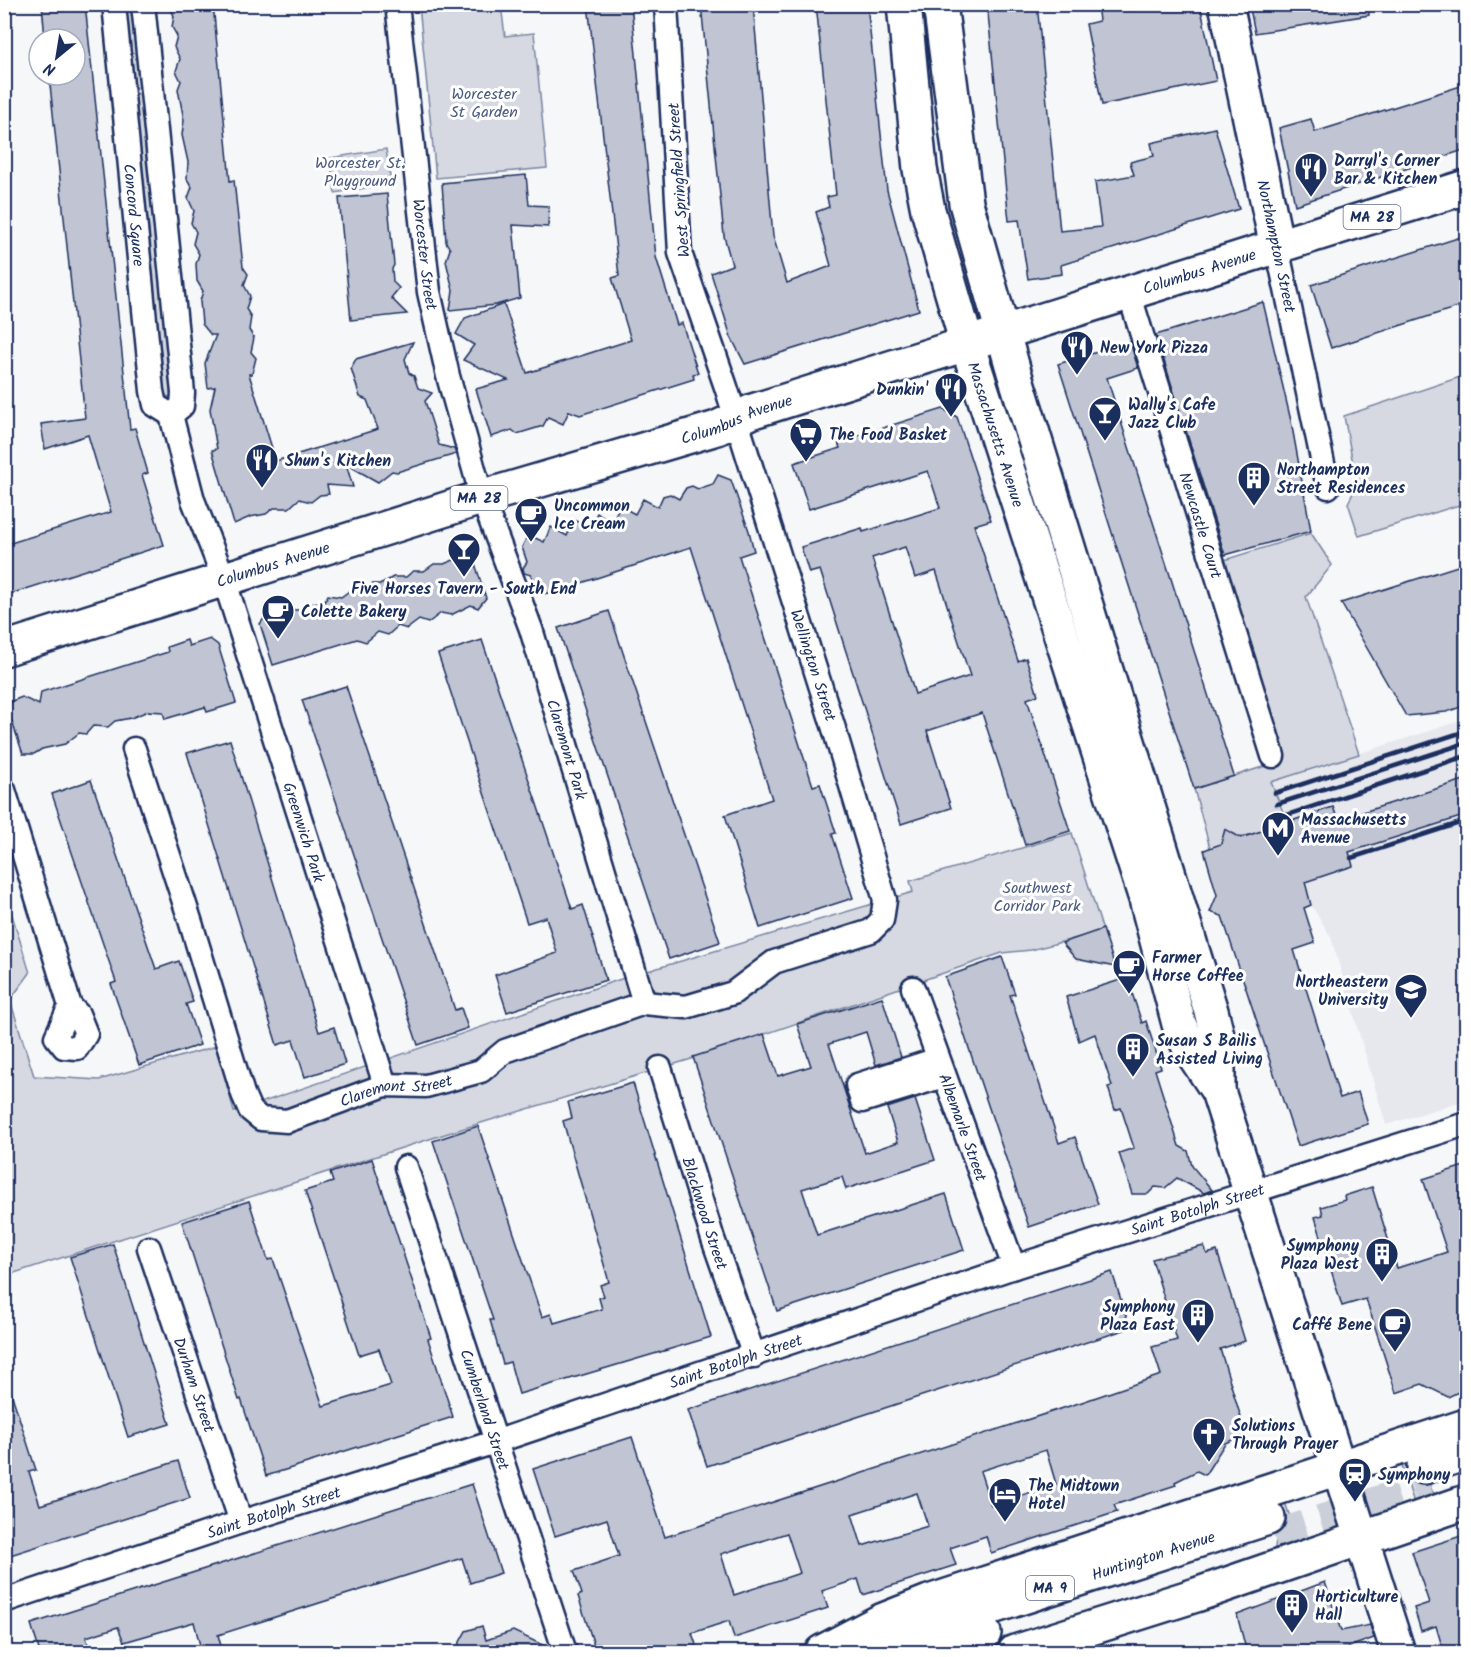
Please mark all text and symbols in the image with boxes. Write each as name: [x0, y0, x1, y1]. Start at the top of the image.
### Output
north arrow: [27, 27, 87, 87]
text: N: [40, 55, 61, 82]
park label: Worcester St Garden: [450, 82, 518, 125]
street label: West Springfield Street: [662, 101, 697, 258]
place label: Darryl's Corner Bar & Kitchen: [1334, 149, 1441, 192]
park label: Worcester St. Playground: [315, 151, 405, 194]
restaurant icon: Darryl's Corner Bar & Kitchen: [1293, 151, 1329, 198]
street label: Concord Square: [116, 163, 151, 268]
street label: Northampton Street: [1249, 178, 1302, 316]
street label: Worcester Street: [405, 198, 444, 314]
road number: MA 28: [1344, 205, 1400, 229]
street label: Columbus Avenue: [1140, 243, 1260, 302]
restaurant icon: New York Pizza: [1059, 329, 1095, 376]
place label: New York Pizza: [1100, 336, 1208, 361]
street label: Massachusetts Avenue: [960, 359, 1030, 511]
restaurant icon: Dunkin': [933, 371, 969, 418]
place label: Dunkin': [876, 378, 929, 403]
street label: Columbus Avenue: [678, 388, 796, 452]
place label: Wally's Cafe Jazz Club: [1128, 393, 1216, 436]
bar icon: Wally's Cafe Jazz Club: [1087, 395, 1123, 442]
supermarket icon: The Food Basket: [788, 416, 824, 463]
place label: The Food Basket: [829, 423, 948, 448]
restaurant icon: Shun's Kitchen: [244, 442, 280, 489]
place label: Shun's Kitchen: [285, 449, 391, 474]
place label: Northampton Street Residences: [1277, 458, 1406, 501]
building icon: Northampton Street Residences: [1236, 460, 1272, 507]
street label: Newcastle Court: [1171, 469, 1228, 583]
road number: MA 28: [450, 486, 508, 510]
place label: Uncommon Ice Cream: [554, 494, 630, 537]
cafe icon: Uncommon Ice Cream: [513, 496, 549, 543]
bar icon: Five Horses Tavern - South End: [446, 531, 482, 578]
street label: Columbus Avenue: [213, 536, 333, 595]
place label: Five Horses Tavern - South End: [351, 577, 577, 602]
cafe icon: Colette Bakery: [260, 593, 296, 640]
place label: Colette Bakery: [301, 600, 407, 625]
street label: Wellington Street: [783, 606, 843, 725]
street label: Claremont Park: [539, 696, 593, 803]
street label: Greenwich Park: [275, 779, 331, 886]
place label: Massachusetts Avenue: [1301, 808, 1407, 851]
metro station icon: Massachusetts Avenue: [1260, 810, 1296, 857]
park label: Southwest Corridor Park: [993, 876, 1081, 919]
place label: Farmer Horse Coffee: [1152, 946, 1244, 989]
cafe icon: Farmer Horse Coffee: [1111, 948, 1147, 995]
place label: Northeastern University: [1295, 970, 1389, 1013]
school or university icon: Northeastern University: [1393, 972, 1429, 1019]
place label: Susan S Bailis Assisted Living: [1156, 1029, 1263, 1072]
building icon: Susan S Bailis Assisted Living: [1115, 1031, 1151, 1078]
street label: Claremont Street: [336, 1068, 456, 1115]
street label: Albemarle Street: [931, 1070, 993, 1186]
street label: Blackwood Street: [674, 1154, 734, 1274]
street label: Saint Botolph Street: [1128, 1177, 1269, 1243]
place label: Symphony Plaza West: [1281, 1234, 1360, 1277]
building icon: Symphony Plaza West: [1364, 1236, 1400, 1283]
place label: Symphony Plaza East: [1100, 1295, 1176, 1338]
building icon: Symphony Plaza East: [1180, 1297, 1216, 1344]
cafe icon: Caffé Bene: [1377, 1306, 1413, 1353]
place label: Caffé Bene: [1292, 1313, 1372, 1338]
street label: Saint Botolph Street: [666, 1328, 807, 1396]
street label: Durham Street: [166, 1334, 221, 1437]
street label: Cumberland Street: [453, 1346, 516, 1474]
place label: Solutions Through Prayer: [1232, 1414, 1339, 1457]
church icon: Solutions Through Prayer: [1191, 1416, 1227, 1463]
station icon: Symphony: [1337, 1456, 1373, 1503]
place label: Symphony: [1378, 1463, 1451, 1488]
place label: The Midtown Hotel: [1028, 1474, 1119, 1517]
hotel icon: The Midtown Hotel: [987, 1476, 1023, 1523]
street label: Saint Botolph Street: [204, 1480, 345, 1546]
street label: Huntington Avenue: [1088, 1525, 1219, 1588]
road number: MA 9: [1026, 1576, 1074, 1600]
place label: Horticulture Hall: [1315, 1585, 1399, 1628]
building icon: Horticulture Hall: [1274, 1587, 1310, 1634]

